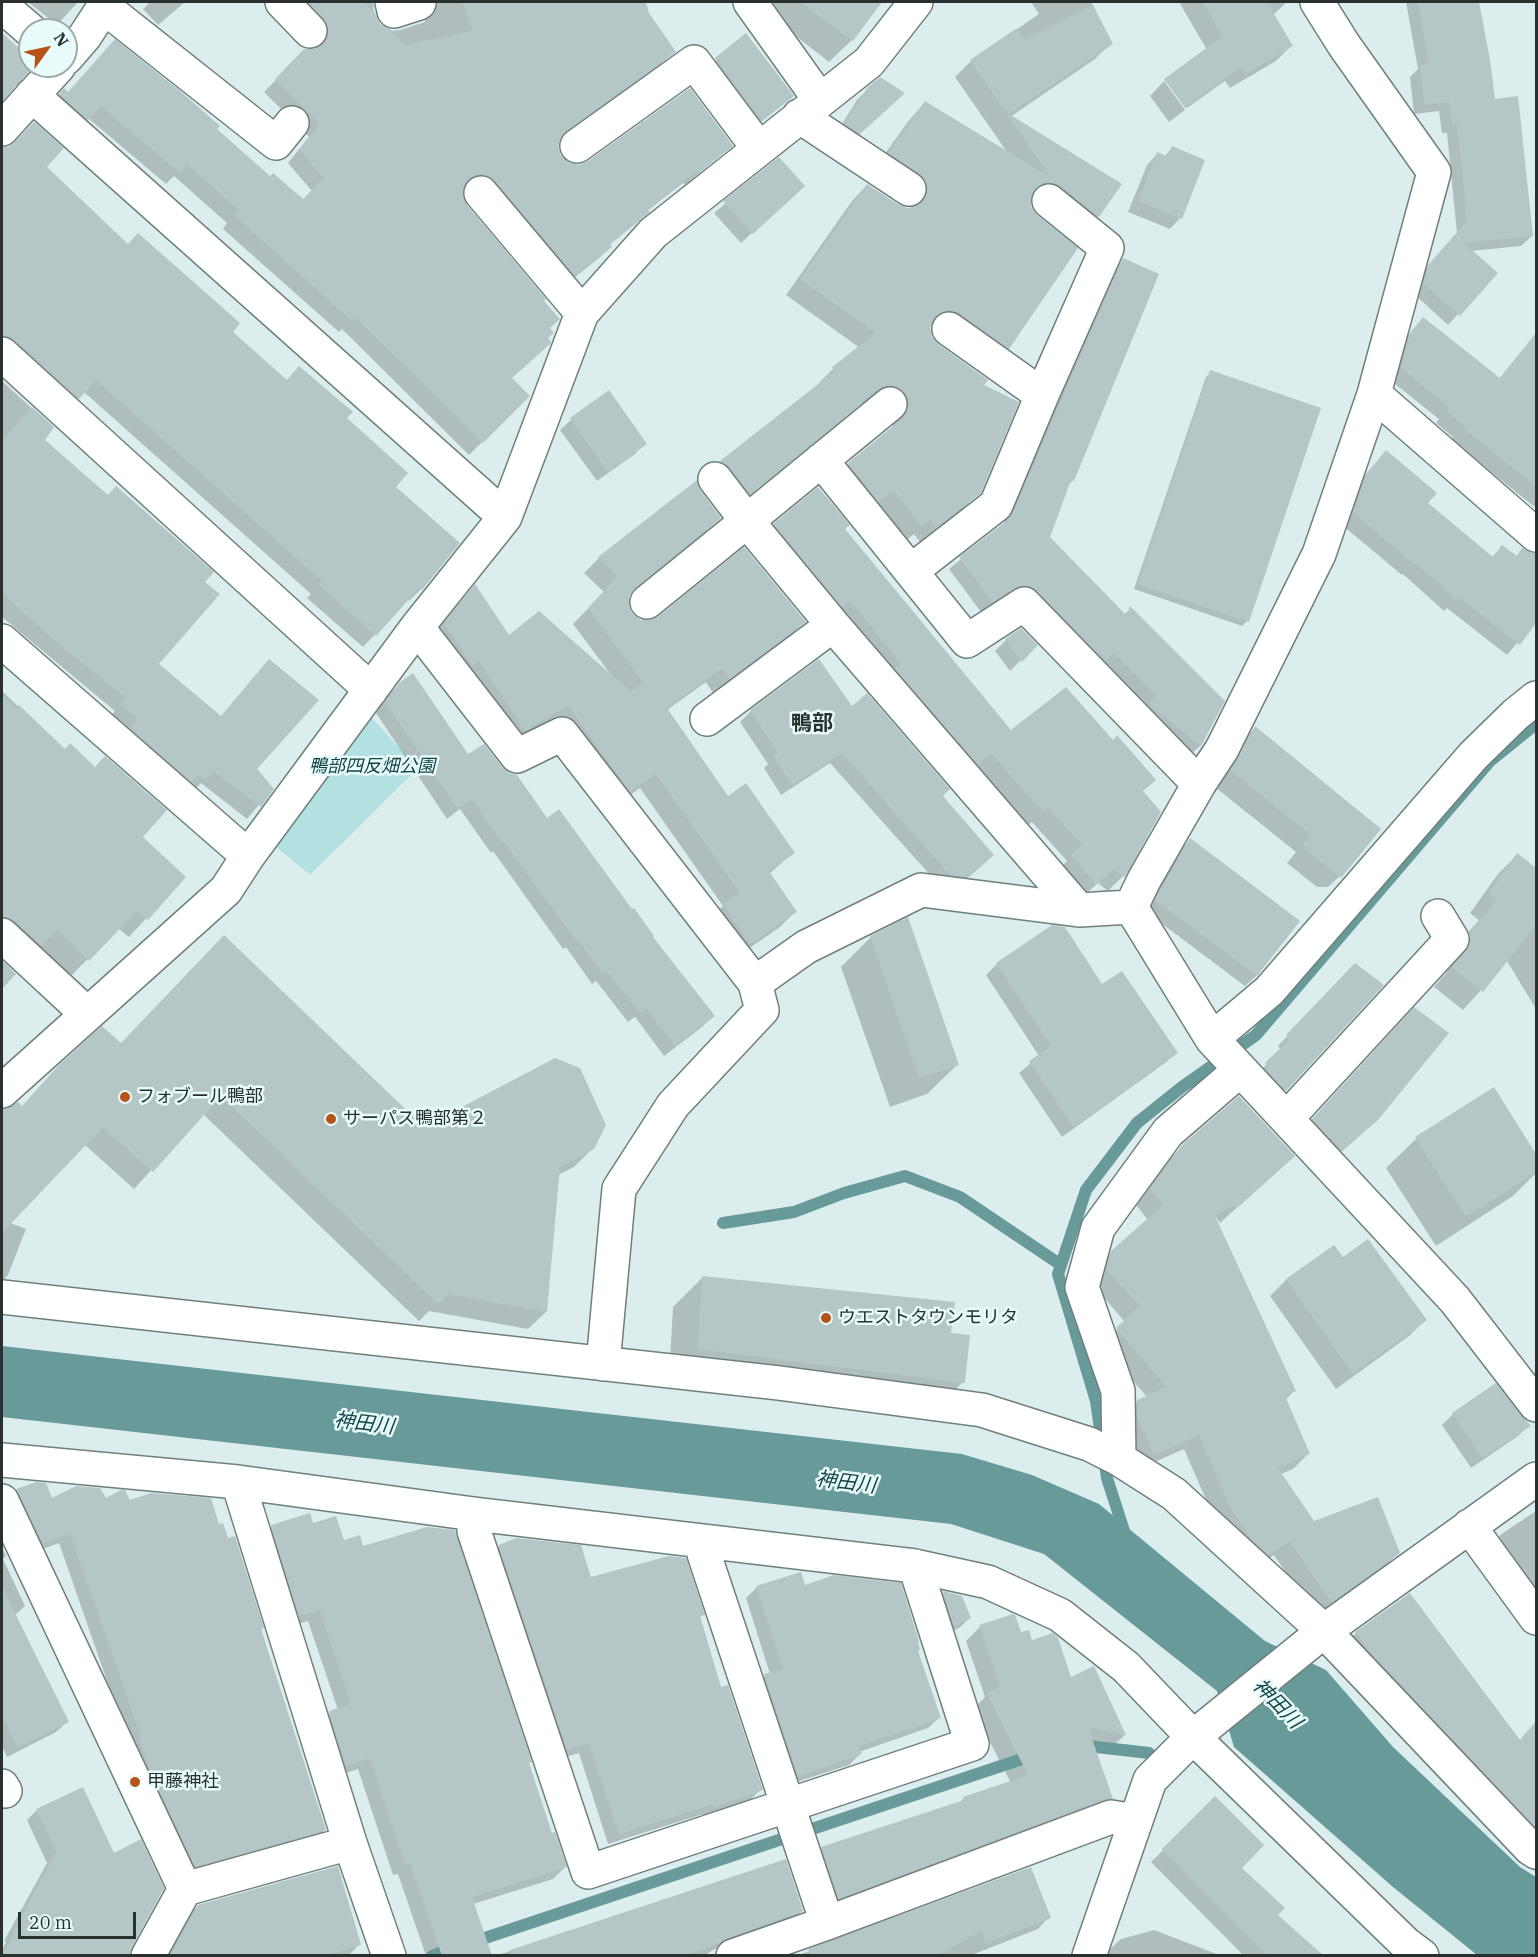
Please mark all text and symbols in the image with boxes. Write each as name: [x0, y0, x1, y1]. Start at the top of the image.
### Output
north arrow: [18, 18, 78, 78]
text: N: [50, 29, 73, 50]
district label: 鴨部: [791, 711, 833, 737]
park label: 鴨部四反畑公園: [309, 756, 435, 778]
place label: フォブール鴨部: [137, 1086, 263, 1108]
marker: フォブール鴨部: [118, 1090, 132, 1104]
place label: サーパス鴨部第２: [343, 1108, 487, 1130]
marker: サーパス鴨部第２: [324, 1112, 338, 1126]
place label: ウエストタウンモリタ: [838, 1307, 1018, 1329]
marker: ウエストタウンモリタ: [819, 1311, 833, 1325]
water label: 神田川: [333, 1408, 395, 1440]
water label: 神田川: [815, 1467, 877, 1499]
water label: 神田川: [1248, 1674, 1306, 1734]
place label: 甲藤神社: [147, 1771, 219, 1793]
marker: 甲藤神社: [128, 1775, 142, 1789]
scale bar: [21, 1900, 140, 1938]
text: 20 m: [29, 1911, 72, 1934]

